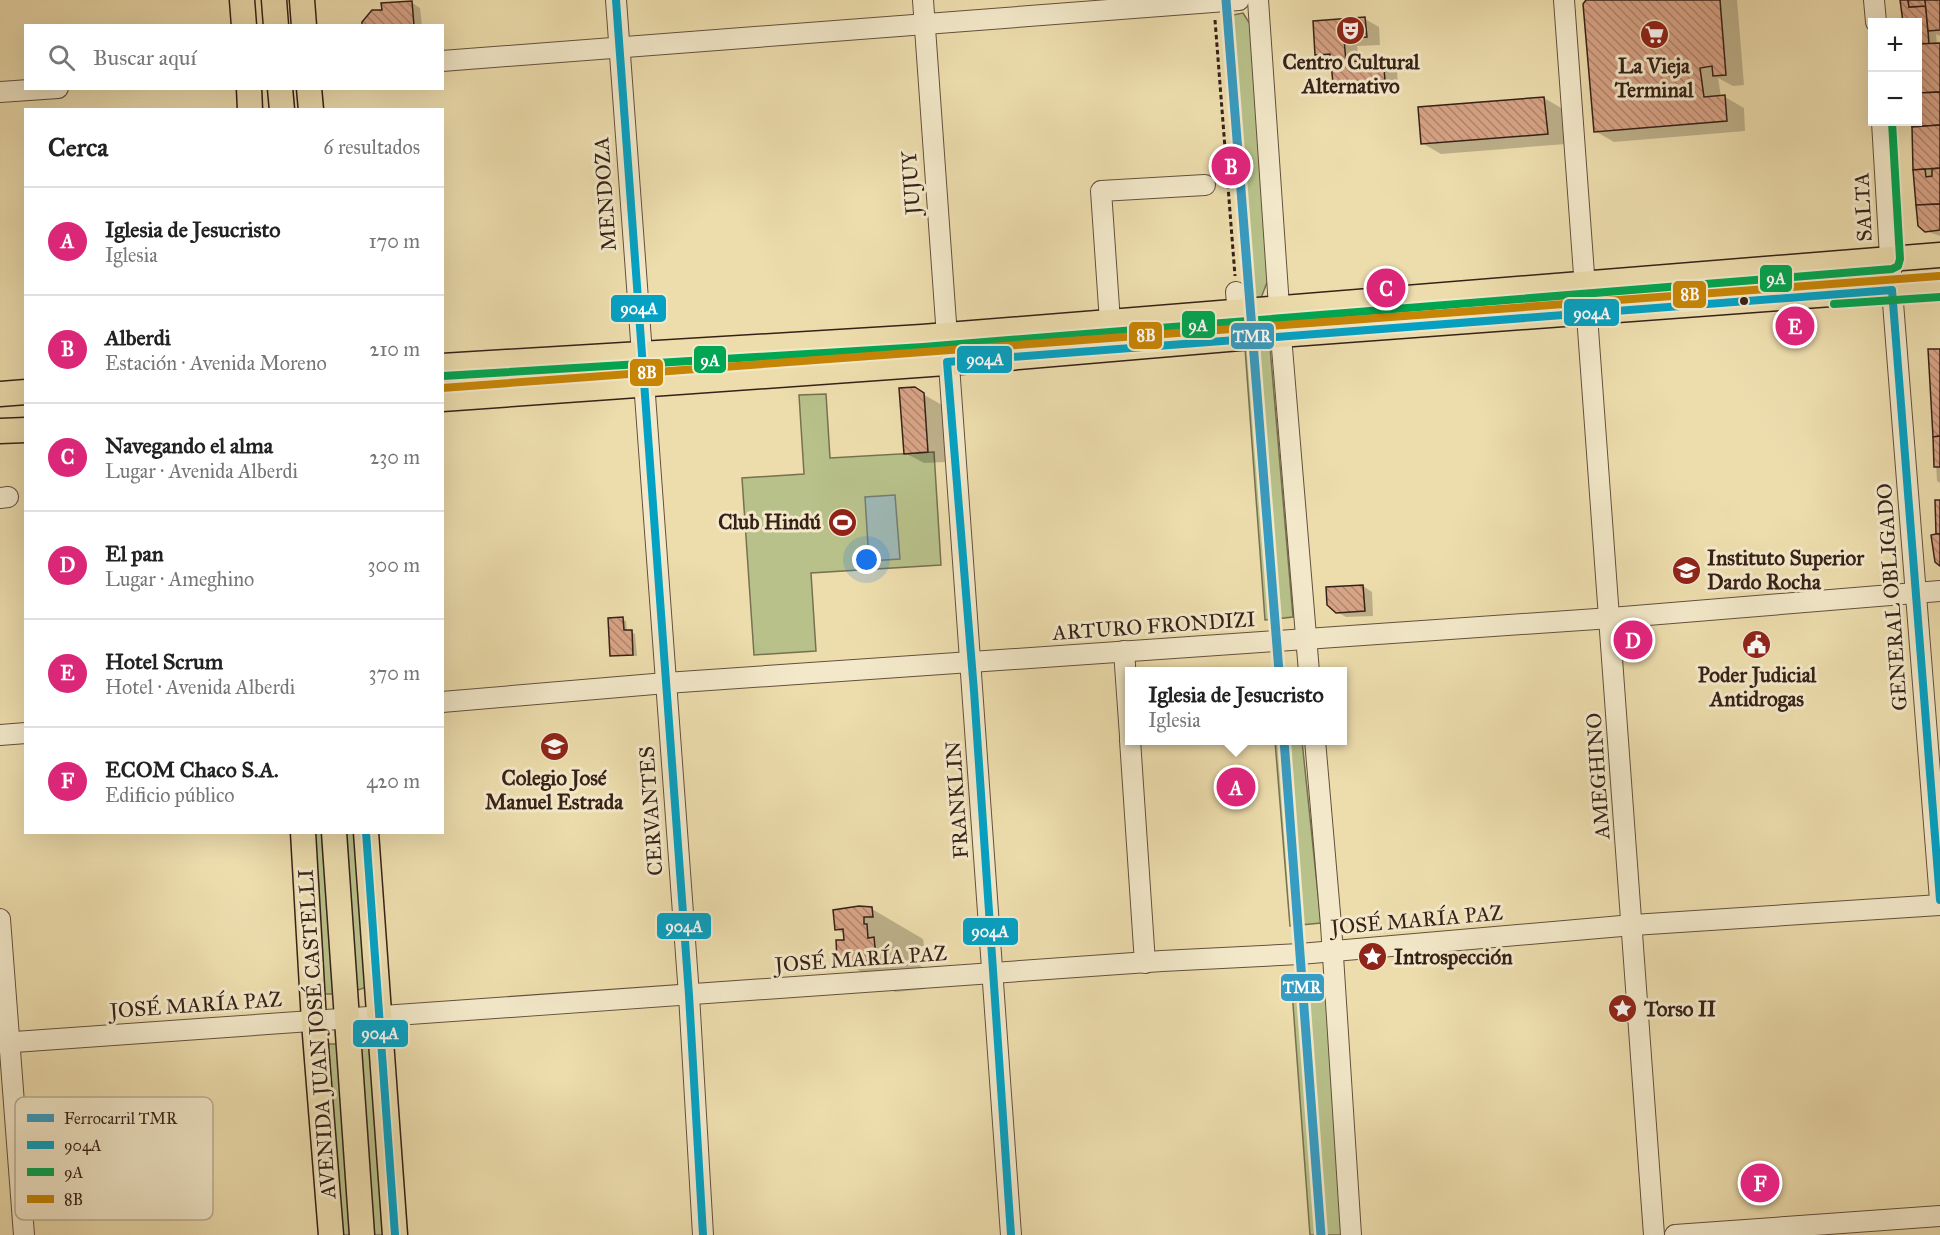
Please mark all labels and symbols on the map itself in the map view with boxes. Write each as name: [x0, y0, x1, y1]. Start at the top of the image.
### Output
theatre icon: Centro Cultural Alternativo: [1335, 15, 1367, 47]
supermarket icon: La Vieja Terminal: [1638, 19, 1670, 51]
place label: Centro Cultural Alternativo: [1283, 49, 1421, 99]
place label: La Vieja Terminal: [1614, 53, 1695, 103]
street label: MENDOZA: [588, 136, 622, 252]
pin: B: [1212, 144, 1250, 188]
street label: JUJUY: [896, 150, 926, 218]
street label: SALTA: [1848, 172, 1878, 242]
line badge: 9A: [1759, 264, 1793, 293]
pin: C: [1366, 266, 1406, 310]
text: 9A: [1766, 269, 1786, 289]
line badge: 8B: [1672, 280, 1707, 309]
text: 8B: [1680, 285, 1700, 304]
line badge: 904A: [610, 294, 667, 323]
unlabelled marker: [1738, 295, 1750, 307]
line badge: 904A: [1563, 298, 1620, 327]
text: 904A: [620, 299, 658, 319]
text: 904A: [1573, 304, 1611, 324]
pin: E: [1776, 304, 1814, 348]
line badge: 9A: [1181, 310, 1216, 339]
text: 9A: [1188, 316, 1208, 336]
line badge: 8B: [1128, 321, 1163, 350]
line badge: TMR: [1230, 322, 1275, 350]
text: 8B: [1136, 326, 1156, 345]
text: TMR: [1232, 327, 1272, 346]
line badge: 9A: [693, 345, 727, 374]
line badge: 904A: [956, 345, 1013, 374]
text: 904A: [966, 350, 1004, 370]
text: 9A: [700, 351, 720, 371]
line badge: 8B: [629, 358, 664, 387]
text: 8B: [637, 363, 657, 382]
street label: GENERAL OBLIGADO: [1871, 482, 1913, 712]
sports icon: Club Hindú: [826, 506, 858, 538]
place label: Club Hindú: [718, 509, 822, 535]
your location: [852, 545, 881, 574]
place label: Instituto Superior Dardo Rocha: [1707, 545, 1865, 595]
school or university icon: Instituto Superior Dardo Rocha: [1670, 554, 1702, 586]
street label: ARTURO FRONDIZI: [1051, 606, 1256, 646]
pin: D: [1614, 618, 1652, 662]
public building icon: Poder Judicial Antidrogas: [1741, 628, 1773, 660]
place label: Poder Judicial Antidrogas: [1698, 662, 1818, 712]
street label: AMEGHINO: [1581, 712, 1615, 841]
school or university icon: Colegio José Manuel Estrada: [538, 731, 570, 763]
street label: FRANKLIN: [940, 740, 974, 860]
street label: CERVANTES: [634, 745, 668, 877]
pin: A: [1216, 764, 1256, 810]
place label: Colegio José Manuel Estrada: [485, 765, 624, 815]
street label: AVENIDA JUAN JOSÉ CASTELLI: [292, 868, 342, 1201]
street label: JOSÉ MARÍA PAZ: [1328, 899, 1504, 941]
line badge: 904A: [656, 912, 712, 940]
text: 904A: [665, 917, 703, 937]
line badge: 904A: [962, 917, 1019, 946]
text: 904A: [971, 922, 1009, 942]
street label: JOSÉ MARÍA PAZ: [772, 939, 948, 978]
place icon: Introspección: [1357, 941, 1389, 973]
place label: Introspección: [1394, 944, 1513, 970]
line badge: TMR: [1280, 973, 1325, 1002]
text: TMR: [1282, 978, 1322, 997]
street label: JOSÉ MARÍA PAZ: [107, 985, 283, 1024]
place icon: Torso II: [1607, 993, 1639, 1025]
place label: Torso II: [1643, 996, 1716, 1022]
line badge: 904A: [352, 1019, 409, 1048]
text: 904A: [361, 1024, 399, 1044]
legend: [15, 1097, 213, 1220]
text: Ferrocarril TMR: [64, 1109, 178, 1128]
text: 904A: [64, 1136, 102, 1155]
pin: F: [1740, 1160, 1780, 1206]
text: 9A: [64, 1163, 84, 1182]
text: 8B: [64, 1190, 83, 1209]

